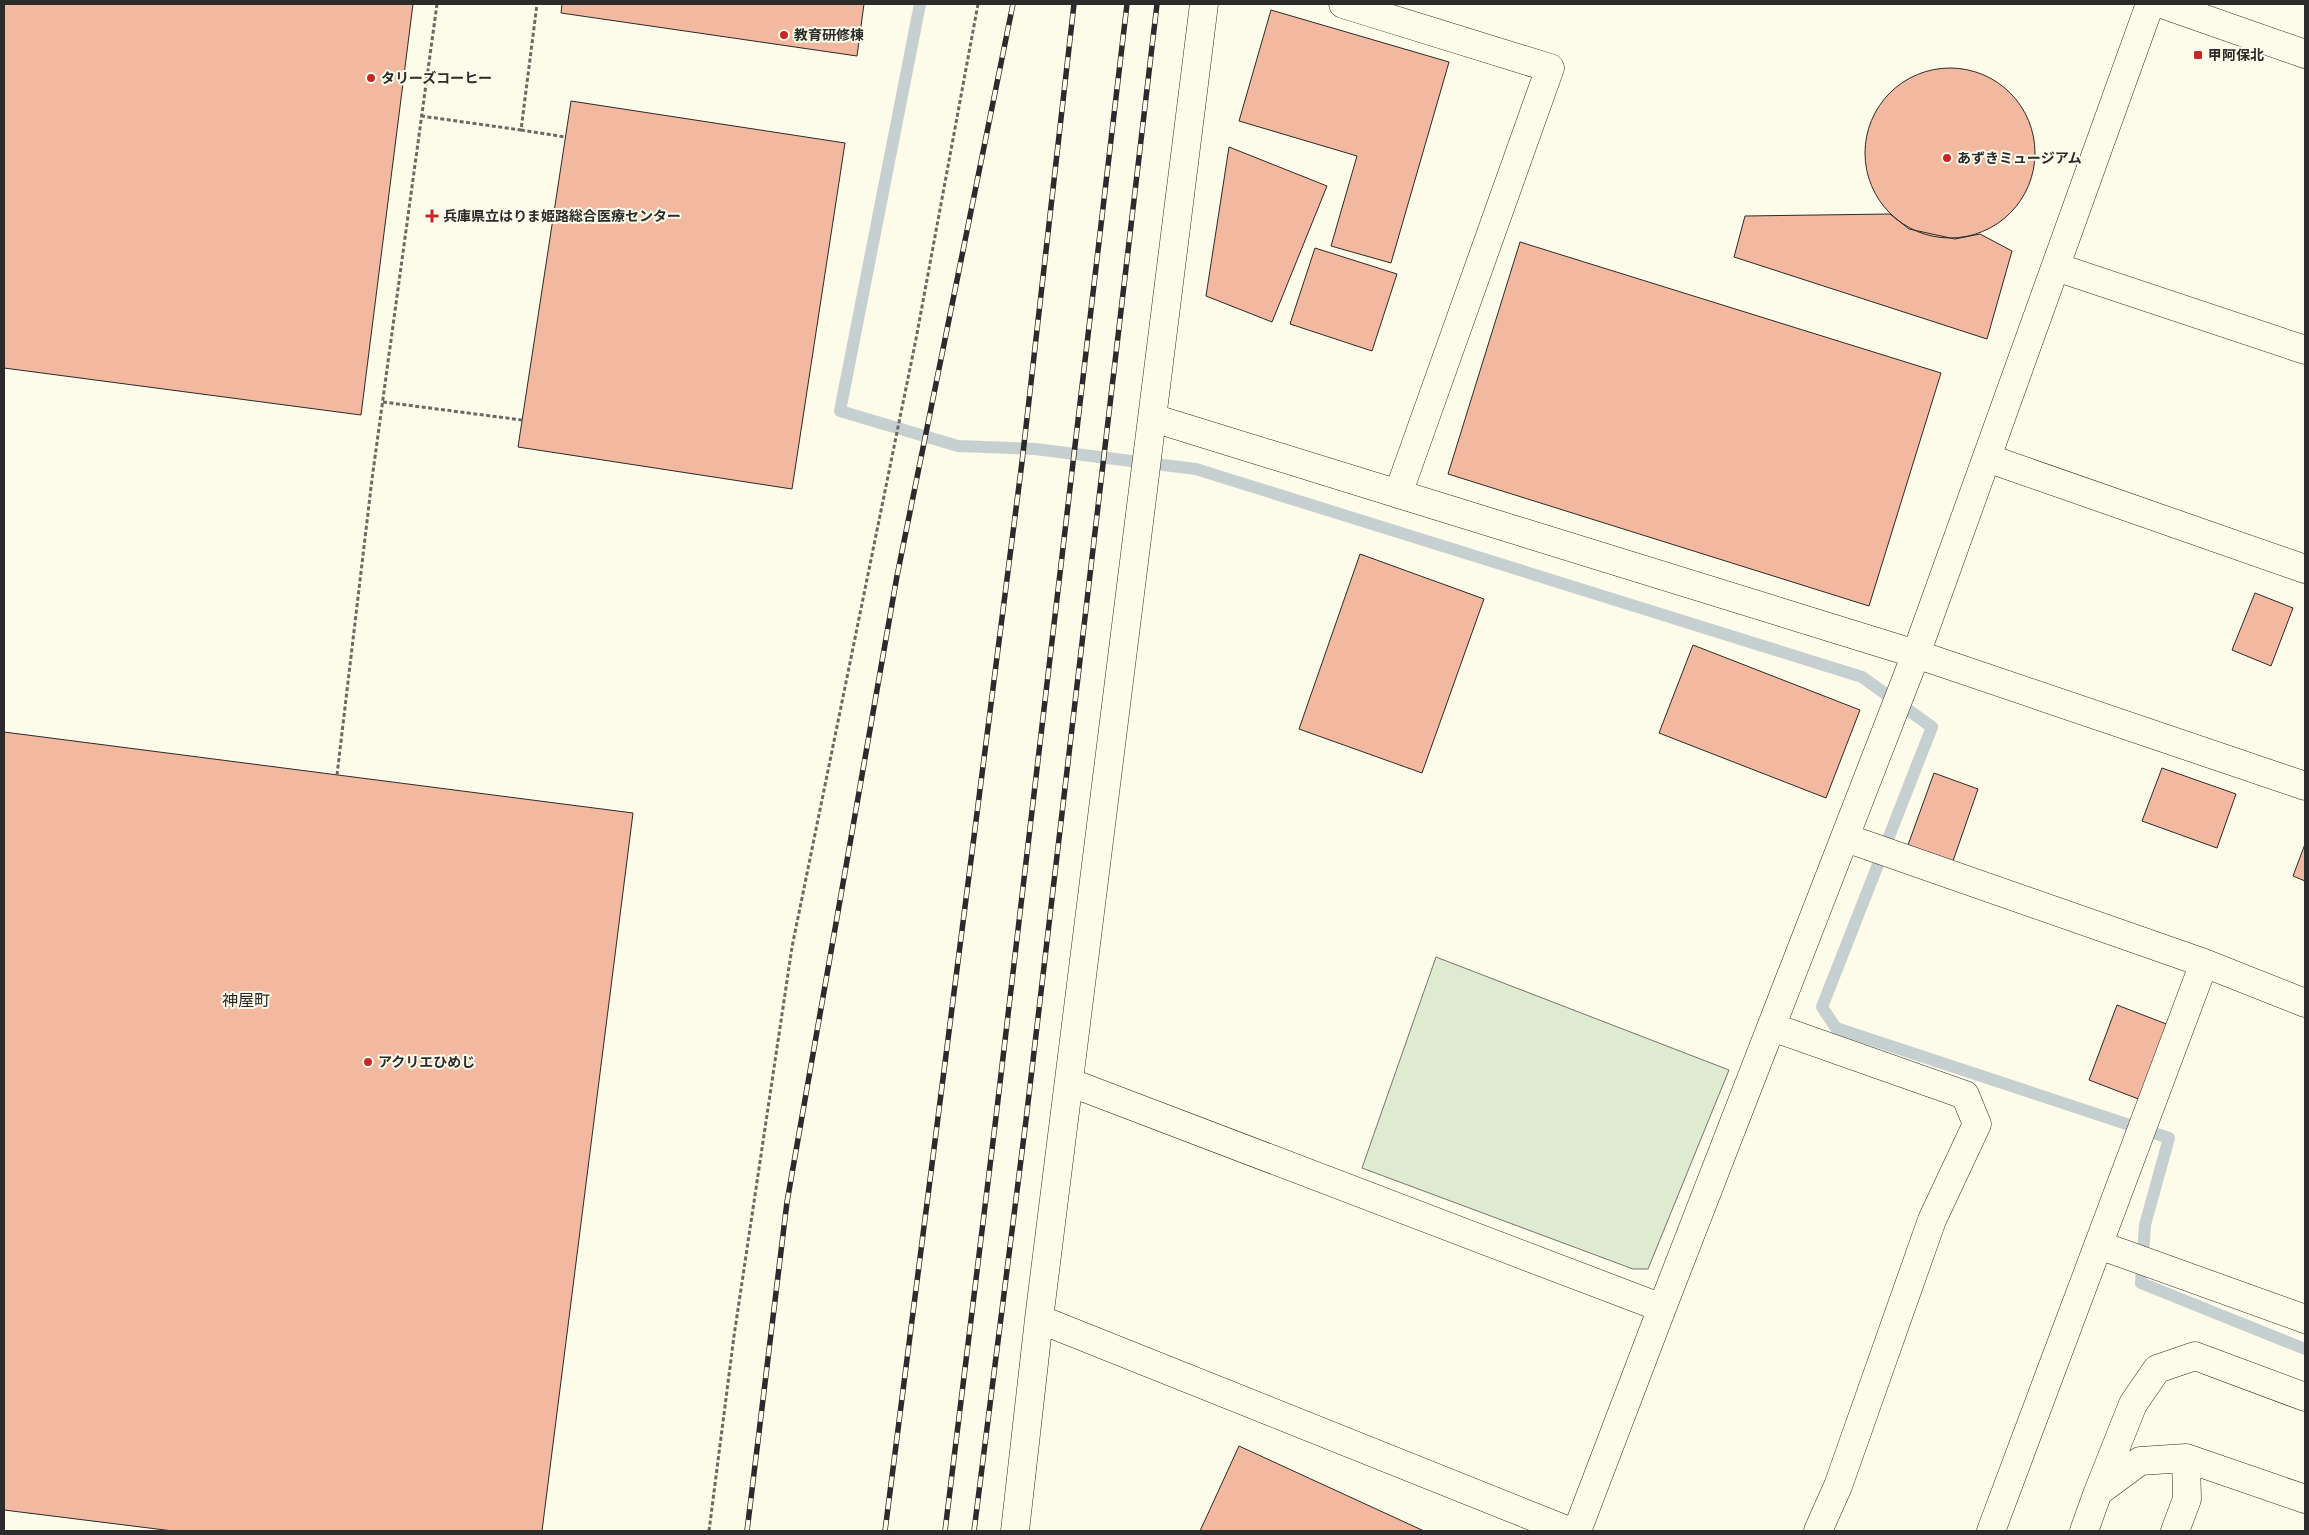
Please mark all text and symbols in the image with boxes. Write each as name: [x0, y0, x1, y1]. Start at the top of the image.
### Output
place label: 教育研修棟: [794, 26, 864, 44]
marker: 教育研修棟: [778, 29, 790, 41]
place label: 甲阿保北: [2208, 46, 2264, 64]
marker: 甲阿保北: [2192, 49, 2204, 61]
place label: タリーズコーヒー: [381, 69, 492, 87]
marker: タリーズコーヒー: [365, 72, 377, 84]
place label: あずきミュージアム: [1957, 149, 2082, 167]
marker: あずきミュージアム: [1941, 152, 1953, 164]
place label: 兵庫県立はりま姫路総合医療センター: [443, 207, 681, 225]
marker: 兵庫県立はりま姫路総合医療センター: [425, 209, 439, 223]
district label: 神屋町: [222, 989, 270, 1011]
place label: アクリエひめじ: [378, 1053, 475, 1071]
marker: アクリエひめじ: [362, 1056, 374, 1068]

